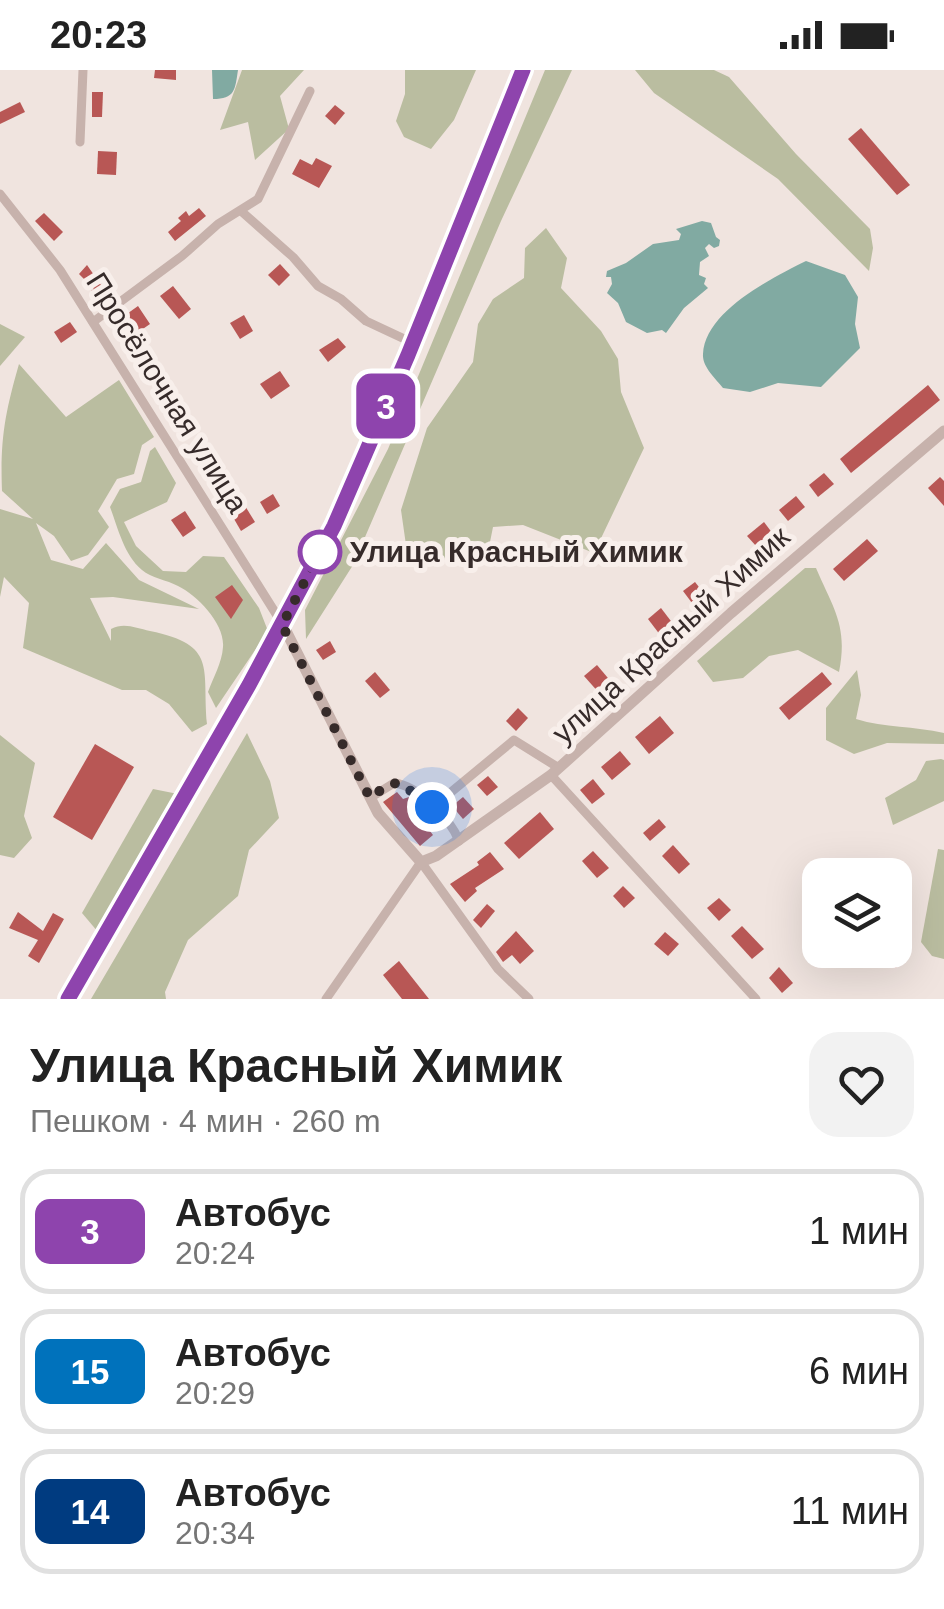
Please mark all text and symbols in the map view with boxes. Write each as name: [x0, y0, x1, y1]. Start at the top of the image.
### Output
text: 20:23: [50, 14, 147, 56]
street label: Просёлочная улица: [80, 267, 255, 519]
line badge: 3: [354, 374, 418, 438]
text: 3: [376, 387, 396, 426]
street label: улица Красный Химик: [545, 519, 796, 750]
marker: Улица Красный Химик: [299, 531, 341, 573]
place label: Улица Красный Химик: [350, 535, 684, 568]
your location: [407, 782, 457, 832]
map controls: [802, 858, 912, 968]
button: layers: [802, 858, 912, 968]
button: heart: [809, 1032, 914, 1137]
text: Улица Красный Химик: [30, 1039, 562, 1092]
text: Пешком · 4 мин · 260 m: [30, 1103, 381, 1139]
text: Автобус: [175, 1192, 331, 1234]
text: 1 мин: [809, 1210, 909, 1252]
text: 3: [80, 1212, 100, 1251]
text: 20:24: [175, 1235, 255, 1271]
text: Автобус: [175, 1332, 331, 1374]
text: 6 мин: [809, 1350, 909, 1392]
text: 15: [71, 1352, 109, 1391]
text: 20:29: [175, 1375, 255, 1411]
text: Автобус: [175, 1472, 331, 1514]
text: 11 мин: [791, 1490, 909, 1532]
text: 14: [71, 1492, 109, 1531]
text: 20:34: [175, 1515, 255, 1551]

